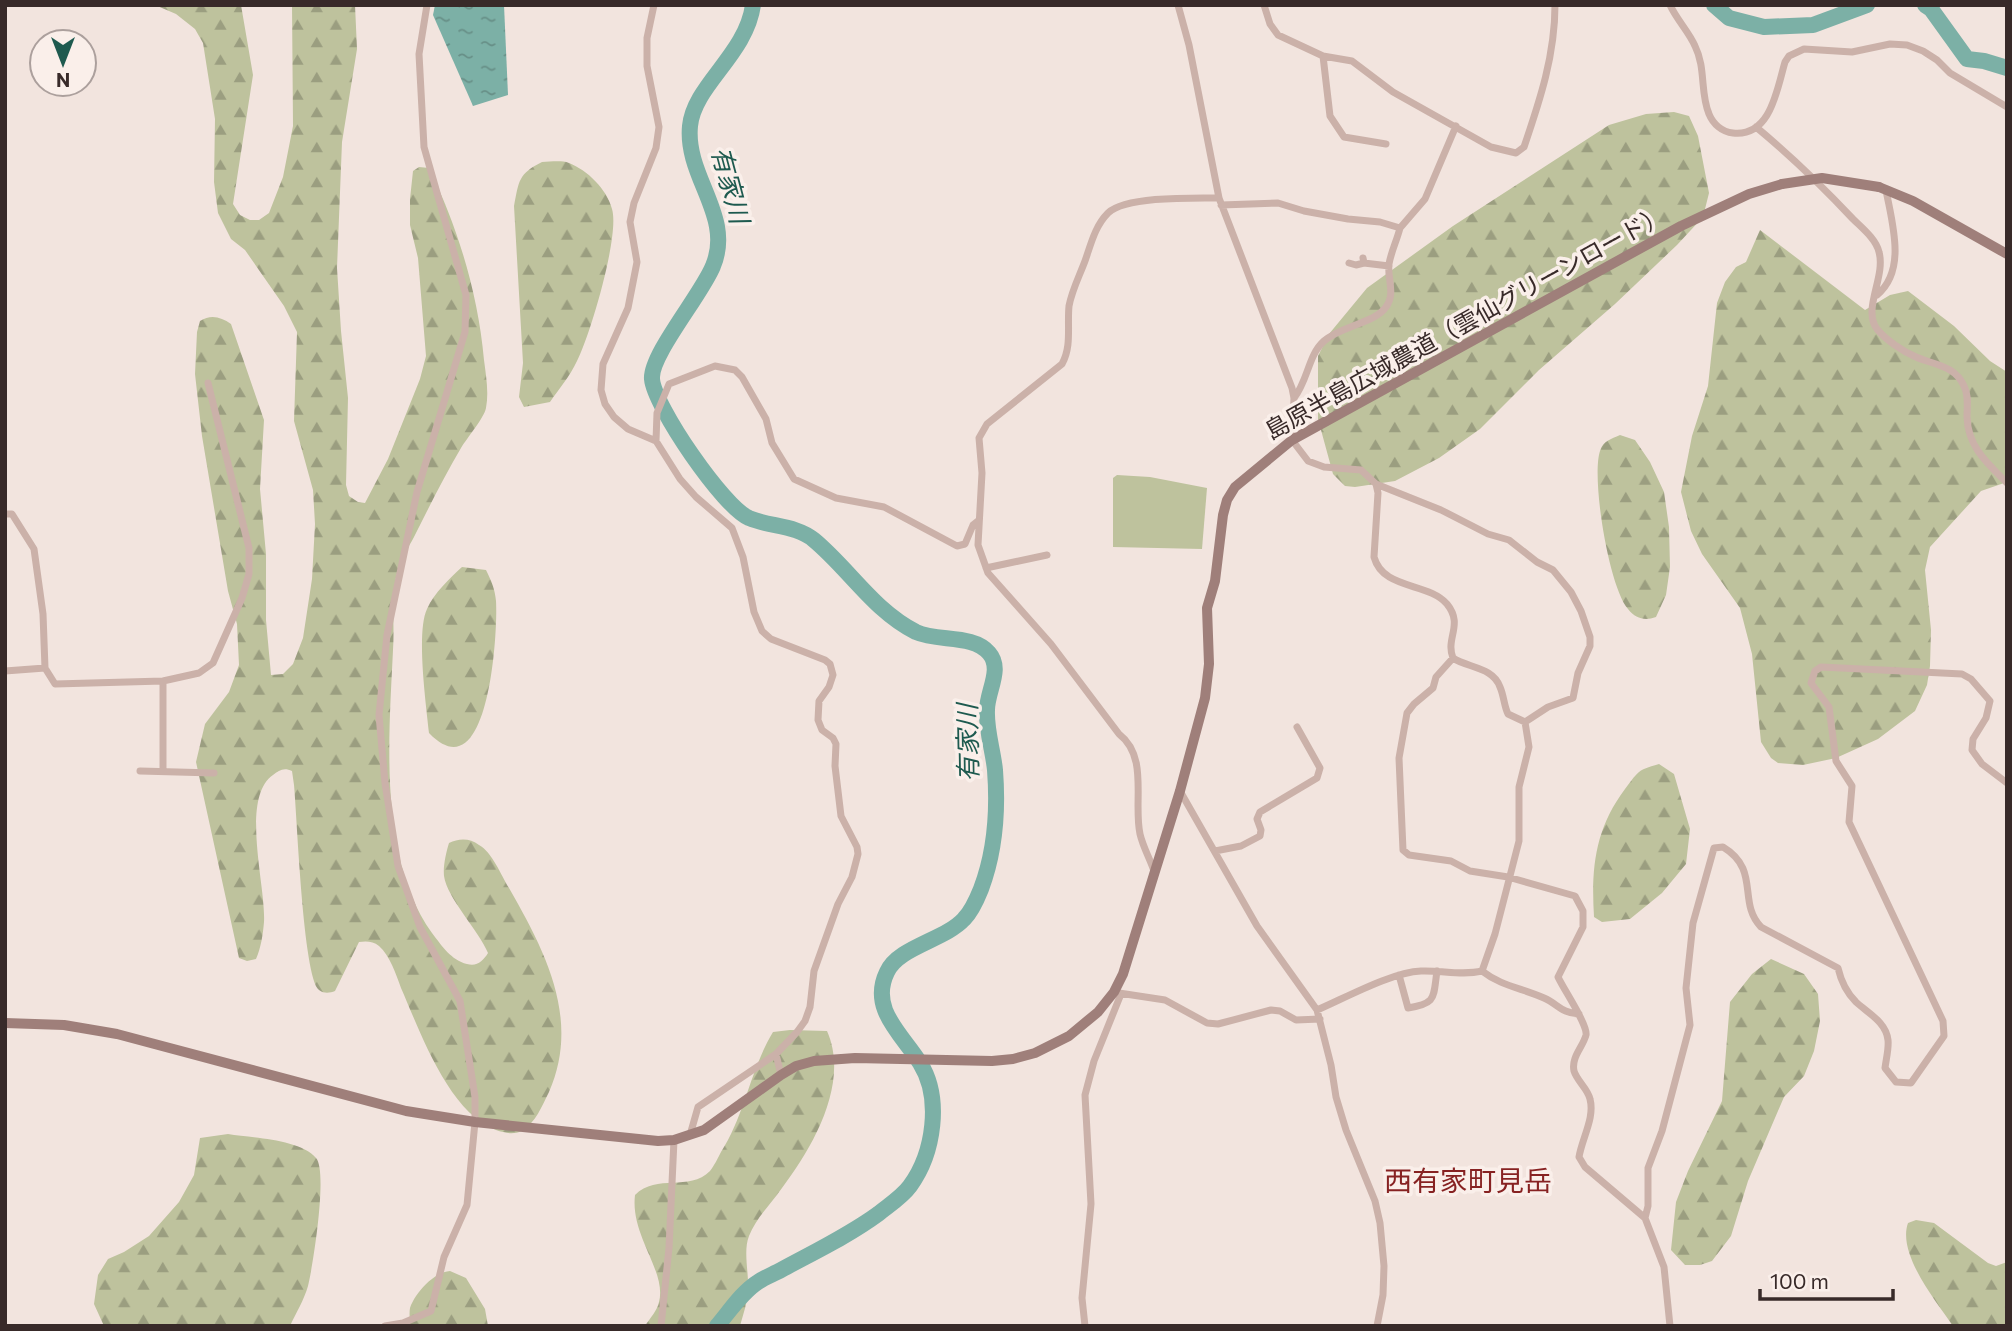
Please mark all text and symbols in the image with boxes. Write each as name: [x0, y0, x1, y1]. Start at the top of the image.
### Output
north arrow: [28, 28, 98, 98]
text: N: [56, 69, 70, 92]
water label: 有家川: [706, 143, 757, 229]
street label: 島原半島広域農道（雲仙グリーンロード）: [1259, 199, 1671, 445]
water label: 有家川: [950, 701, 983, 782]
district label: 西有家町見岳: [1384, 1163, 1552, 1197]
scale bar: [1760, 1258, 1893, 1302]
text: 100 m: [1770, 1268, 1829, 1293]

